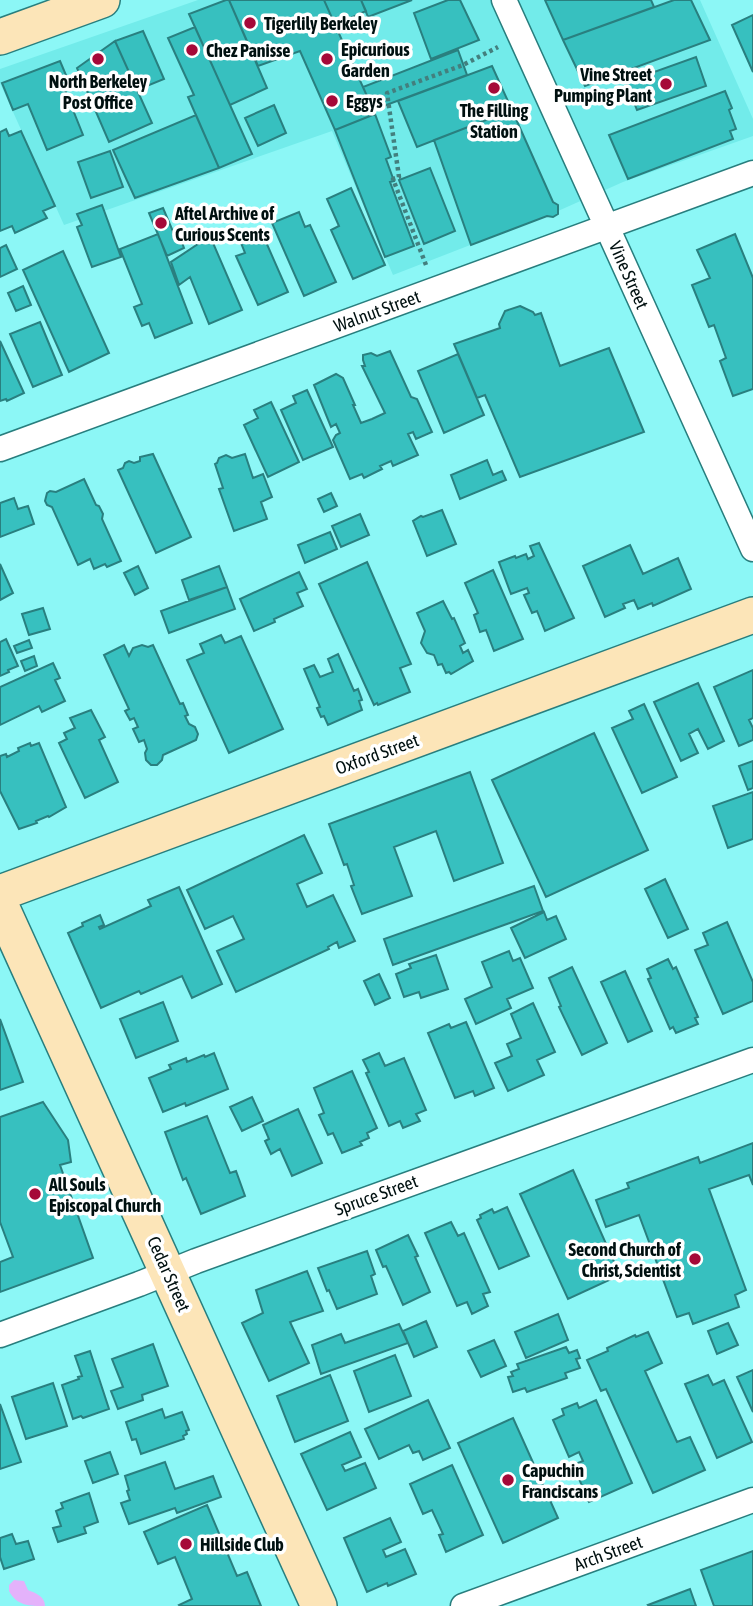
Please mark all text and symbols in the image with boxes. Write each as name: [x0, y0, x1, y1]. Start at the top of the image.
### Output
place label: Tigerlily Berkeley: [264, 13, 378, 34]
marker: Tigerlily Berkeley: [242, 15, 258, 31]
place label: Epicurious Garden: [341, 39, 410, 81]
place label: Chez Panisse: [206, 40, 291, 61]
marker: Chez Panisse: [184, 42, 200, 58]
marker: North Berkeley Post Office: [90, 51, 106, 67]
marker: Epicurious Garden: [319, 51, 335, 67]
place label: Vine Street Pumping Plant: [554, 64, 653, 106]
place label: North Berkeley Post Office: [49, 71, 148, 113]
marker: Vine Street Pumping Plant: [658, 76, 674, 92]
marker: The Filling Station: [486, 80, 502, 96]
place label: Eggys: [346, 91, 383, 112]
marker: Eggys: [324, 93, 340, 109]
place label: The Filling Station: [460, 100, 528, 142]
place label: Aftel Archive of Curious Scents: [174, 203, 275, 245]
marker: Aftel Archive of Curious Scents: [153, 215, 169, 231]
street label: Vine Street: [605, 238, 653, 312]
street label: Walnut Street: [331, 286, 423, 336]
street label: Oxford Street: [333, 729, 421, 779]
street label: Spruce Street: [332, 1170, 420, 1220]
place label: All Souls Episcopal Church: [48, 1174, 161, 1216]
marker: All Souls Episcopal Church: [27, 1186, 43, 1202]
street label: Cedar Street: [143, 1233, 195, 1315]
place label: Second Church of Christ, Scientist: [568, 1239, 682, 1281]
marker: Second Church of Christ, Scientist: [687, 1251, 703, 1267]
place label: Capuchin Franciscans: [522, 1460, 599, 1502]
marker: Capuchin Franciscans: [500, 1472, 516, 1488]
street label: Arch Street: [571, 1531, 645, 1575]
place label: Hillside Club: [200, 1534, 284, 1555]
marker: Hillside Club: [178, 1536, 194, 1552]

